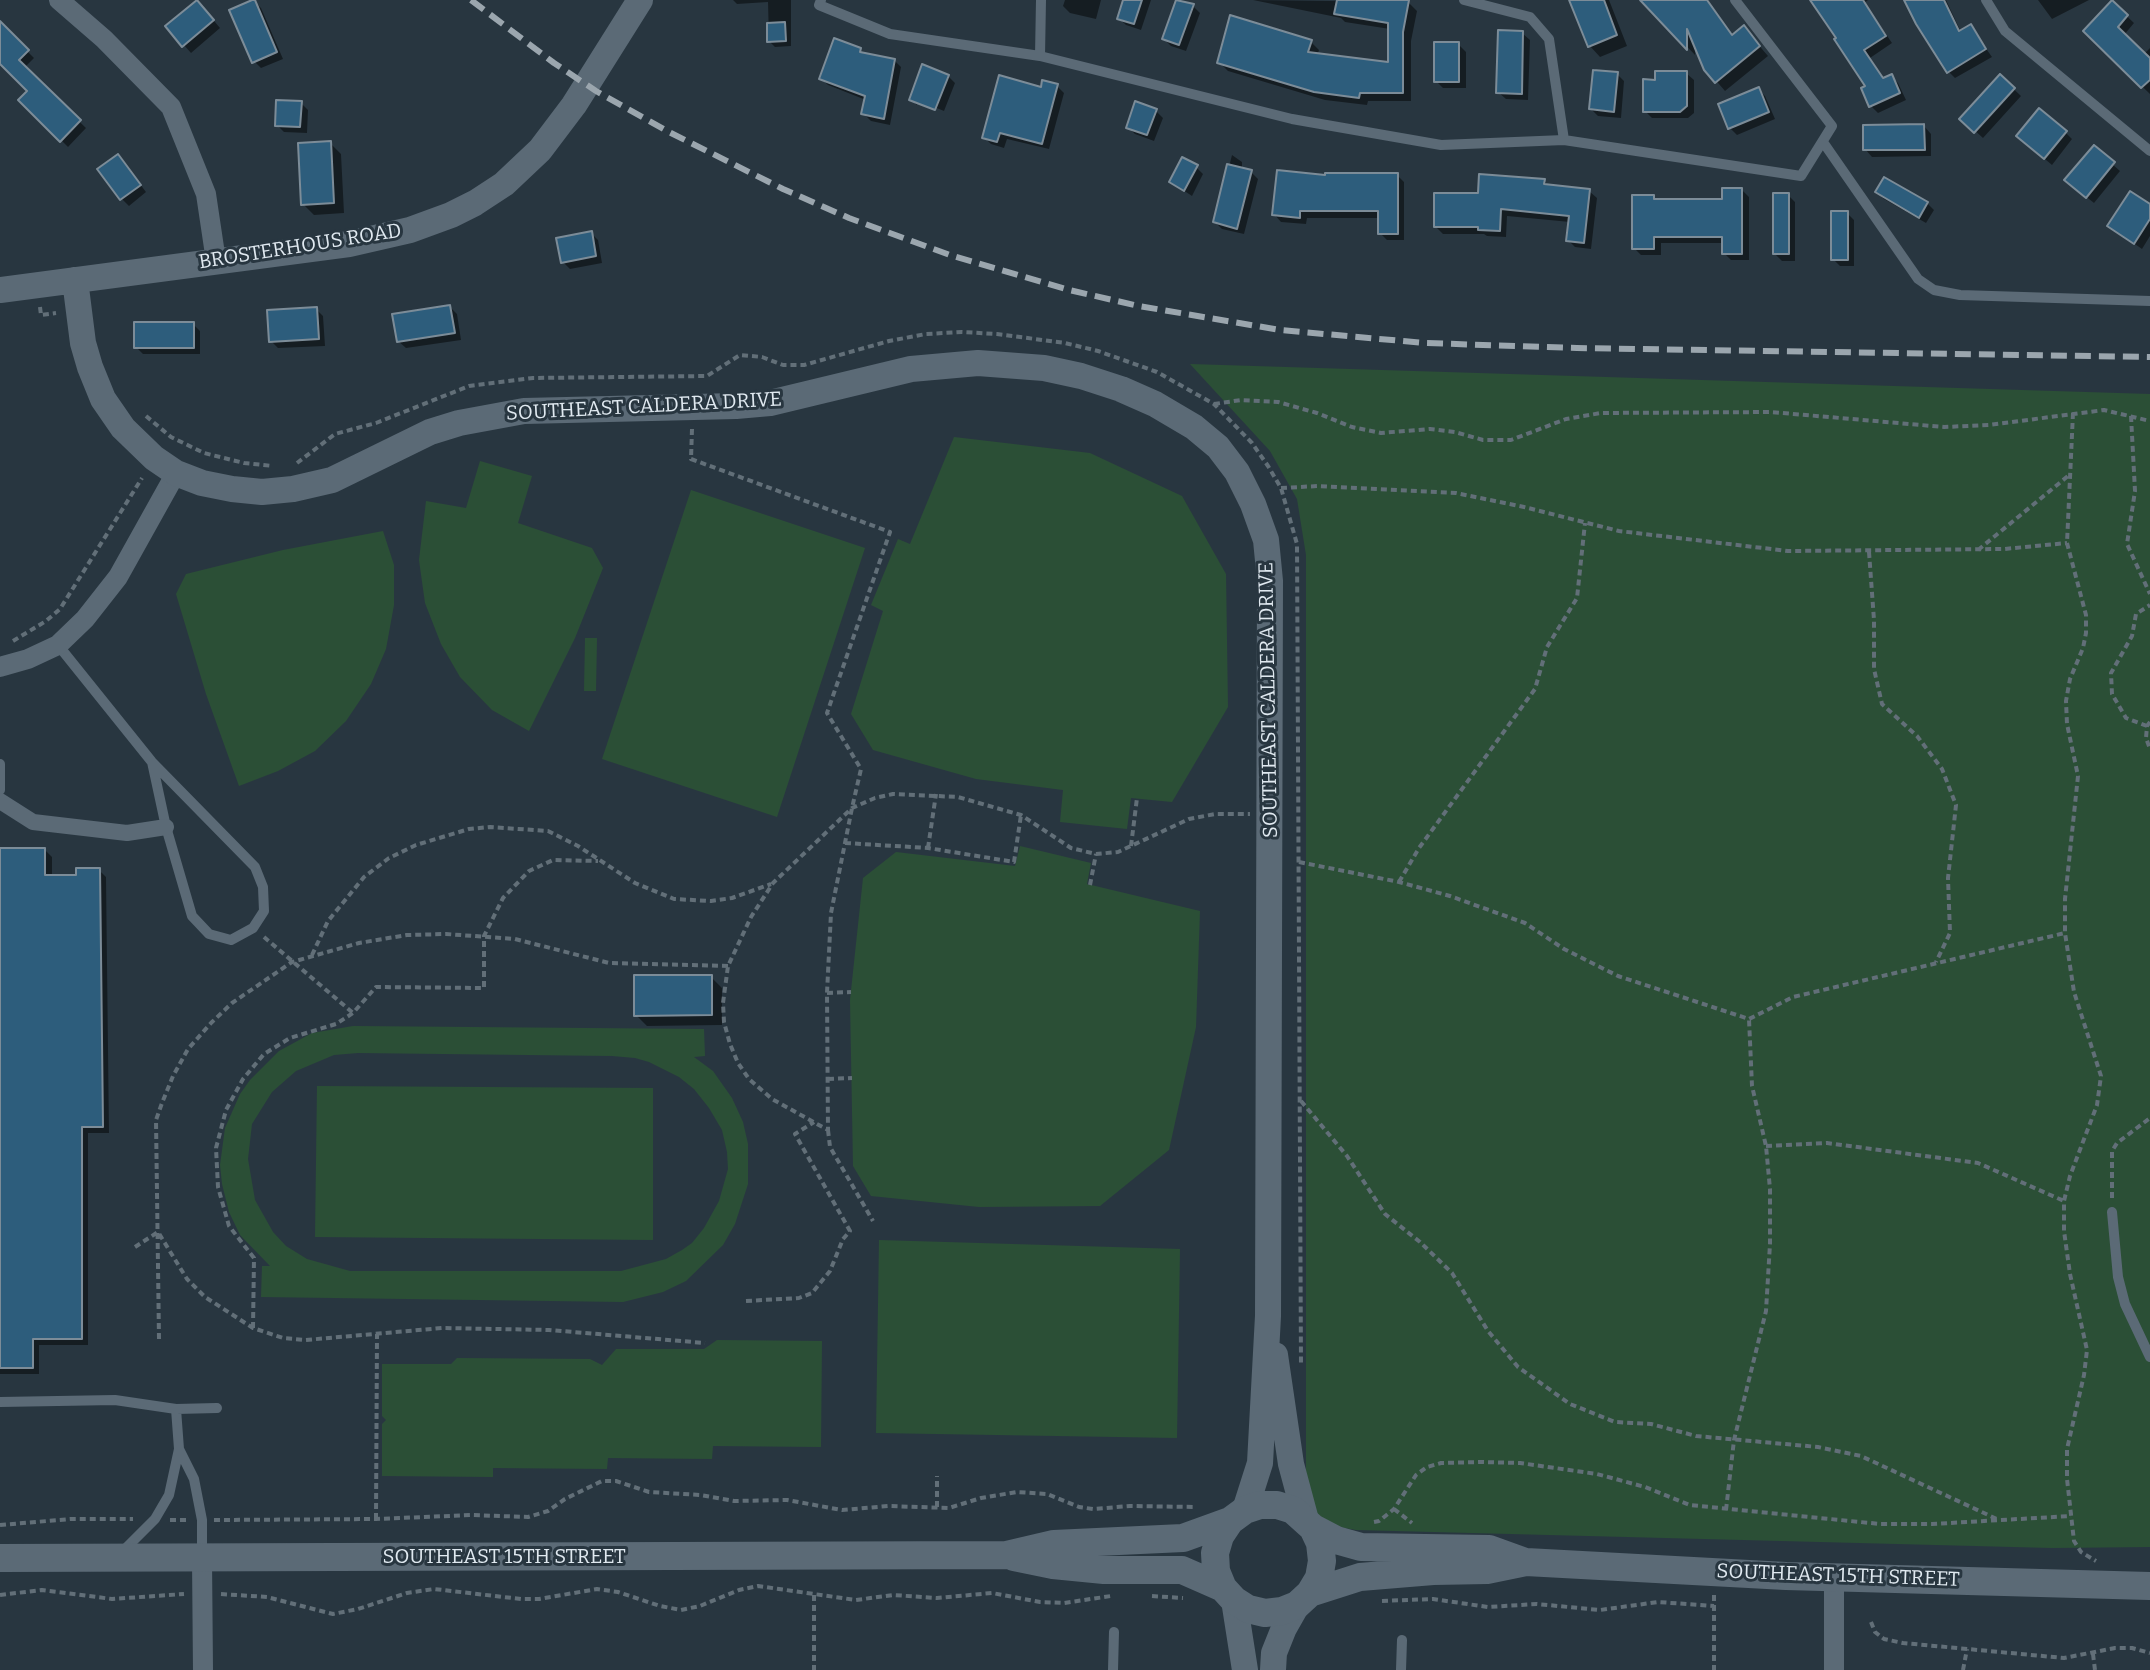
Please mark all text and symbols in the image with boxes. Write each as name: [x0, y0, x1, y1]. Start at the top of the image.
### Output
street label: BROSTERHOUS ROAD: [197, 219, 403, 275]
street label: SOUTHEAST CALDERA DRIVE: [505, 388, 783, 426]
street label: SOUTHEAST CALDERA DRIVE: [1255, 562, 1283, 838]
street label: SOUTHEAST 15TH STREET: [382, 1545, 626, 1569]
street label: SOUTHEAST 15TH STREET: [1716, 1560, 1960, 1592]

